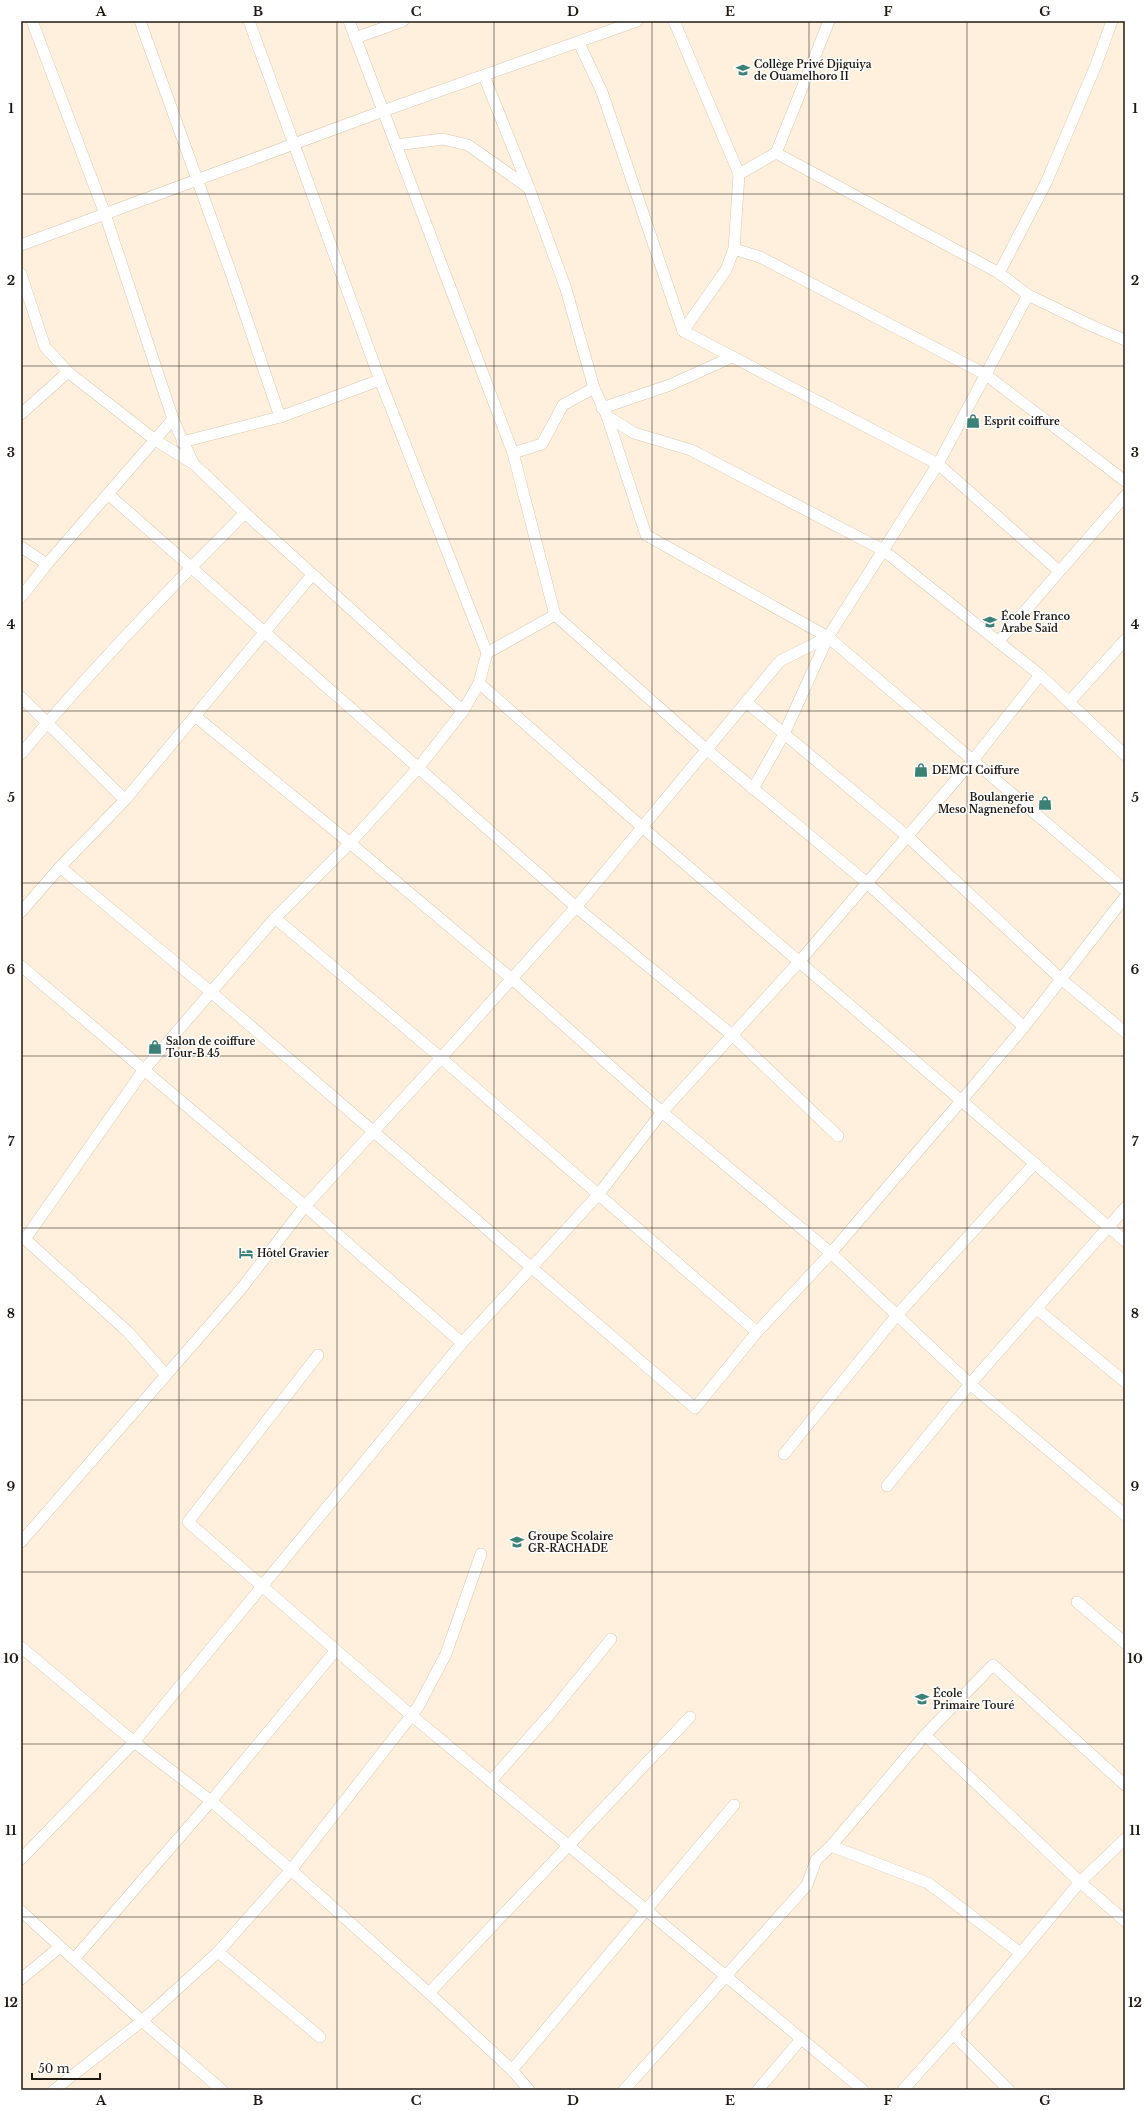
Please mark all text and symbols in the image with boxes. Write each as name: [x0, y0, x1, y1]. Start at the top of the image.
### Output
text: A: [95, 3, 107, 20]
text: B: [253, 3, 263, 20]
text: C: [411, 3, 422, 20]
text: D: [567, 3, 579, 20]
text: E: [725, 3, 735, 20]
text: F: [884, 3, 893, 20]
text: G: [1039, 3, 1051, 20]
place label: Collège Privé Djiguiya de Ouamelhoro II: [754, 58, 872, 83]
school or university icon: Collège Privé Djiguiya de Ouamelhoro II: [735, 62, 751, 78]
text: 1: [8, 100, 14, 117]
text: 1: [1132, 100, 1138, 117]
text: 2: [7, 272, 15, 289]
text: 2: [1131, 272, 1139, 289]
shop icon: Esprit coiffure: [965, 413, 981, 429]
place label: Esprit coiffure: [984, 415, 1060, 428]
text: 3: [7, 444, 15, 461]
text: 3: [1131, 444, 1139, 461]
place label: École Franco Arabe Saïd: [1000, 609, 1070, 635]
school or university icon: École Franco Arabe Saïd: [982, 614, 998, 630]
text: 4: [7, 616, 16, 633]
text: 4: [1131, 616, 1140, 633]
shop icon: DEMCI Coiffure: [913, 762, 929, 778]
place label: DEMCI Coiffure: [932, 764, 1019, 777]
text: 5: [7, 789, 15, 806]
text: 5: [1131, 789, 1139, 806]
place label: Boulangerie Meso Nagnenefou: [938, 791, 1034, 816]
shop icon: Boulangerie Meso Nagnenefou: [1037, 795, 1053, 811]
text: 6: [7, 961, 16, 978]
text: 6: [1131, 961, 1140, 978]
place label: Salon de coiffure Tour-B 45: [166, 1035, 255, 1060]
shop icon: Salon de coiffure Tour-B 45: [147, 1039, 163, 1055]
text: 7: [8, 1133, 15, 1150]
text: 7: [1132, 1133, 1139, 1150]
hotel icon: Hôtel Gravier: [238, 1245, 254, 1261]
place label: Hôtel Gravier: [257, 1247, 329, 1260]
text: 8: [7, 1305, 15, 1322]
text: 8: [1131, 1305, 1139, 1322]
text: 9: [7, 1478, 16, 1495]
text: 9: [1131, 1478, 1140, 1495]
place label: Groupe Scolaire GR-RACHADE: [528, 1530, 614, 1555]
school or university icon: Groupe Scolaire GR-RACHADE: [509, 1534, 525, 1550]
text: 10: [3, 1650, 19, 1667]
text: 10: [1127, 1650, 1143, 1667]
place label: École Primaire Touré: [933, 1686, 1014, 1712]
school or university icon: École Primaire Touré: [914, 1691, 930, 1707]
text: 11: [5, 1822, 17, 1839]
text: 11: [1129, 1822, 1141, 1839]
text: 12: [4, 1994, 18, 2011]
text: 12: [1128, 1994, 1142, 2011]
scale bar: [32, 2055, 100, 2081]
text: 50 m: [38, 2061, 70, 2076]
text: A: [95, 2092, 107, 2109]
text: B: [253, 2092, 263, 2109]
text: C: [411, 2092, 422, 2109]
text: D: [567, 2092, 579, 2109]
text: E: [725, 2092, 735, 2109]
text: F: [884, 2092, 893, 2109]
text: G: [1039, 2092, 1051, 2109]

